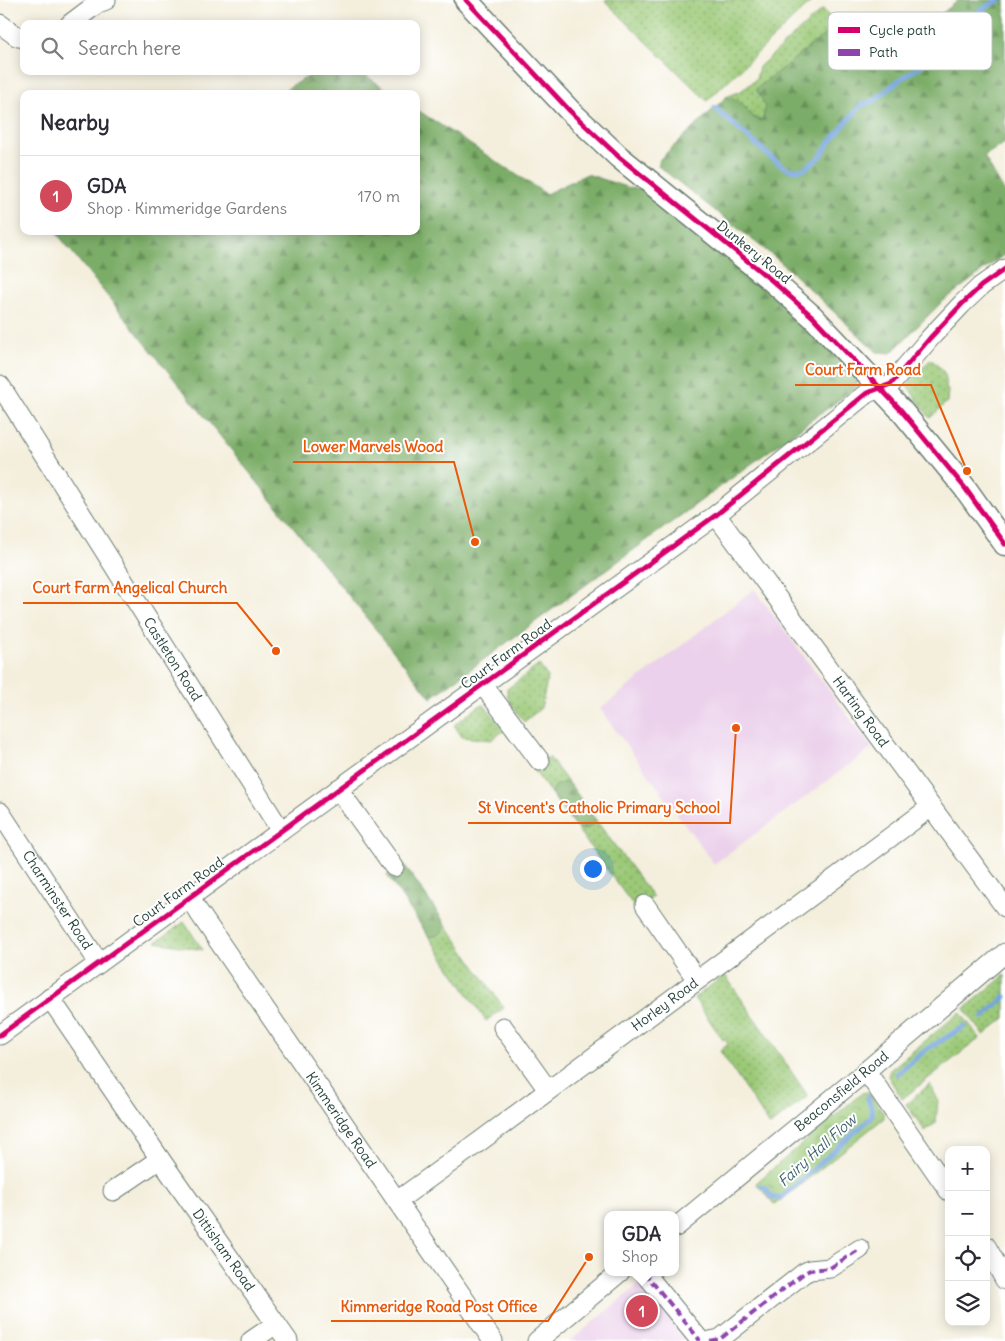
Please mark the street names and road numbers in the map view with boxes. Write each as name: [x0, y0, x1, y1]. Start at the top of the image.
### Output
street label: Dunkery Road: [713, 216, 795, 288]
street label: Castleton Road: [140, 614, 206, 704]
street label: Court Farm Road: [457, 615, 555, 693]
street label: Harting Road: [829, 672, 893, 750]
street label: Charminster Road: [19, 847, 97, 953]
street label: Court Farm Road: [129, 853, 227, 931]
street label: Horley Road: [628, 974, 701, 1035]
street label: Beaconsfield Road: [791, 1047, 892, 1135]
street label: Kimmeridge Road: [302, 1068, 380, 1171]
street label: Dittisham Road: [189, 1205, 259, 1294]

